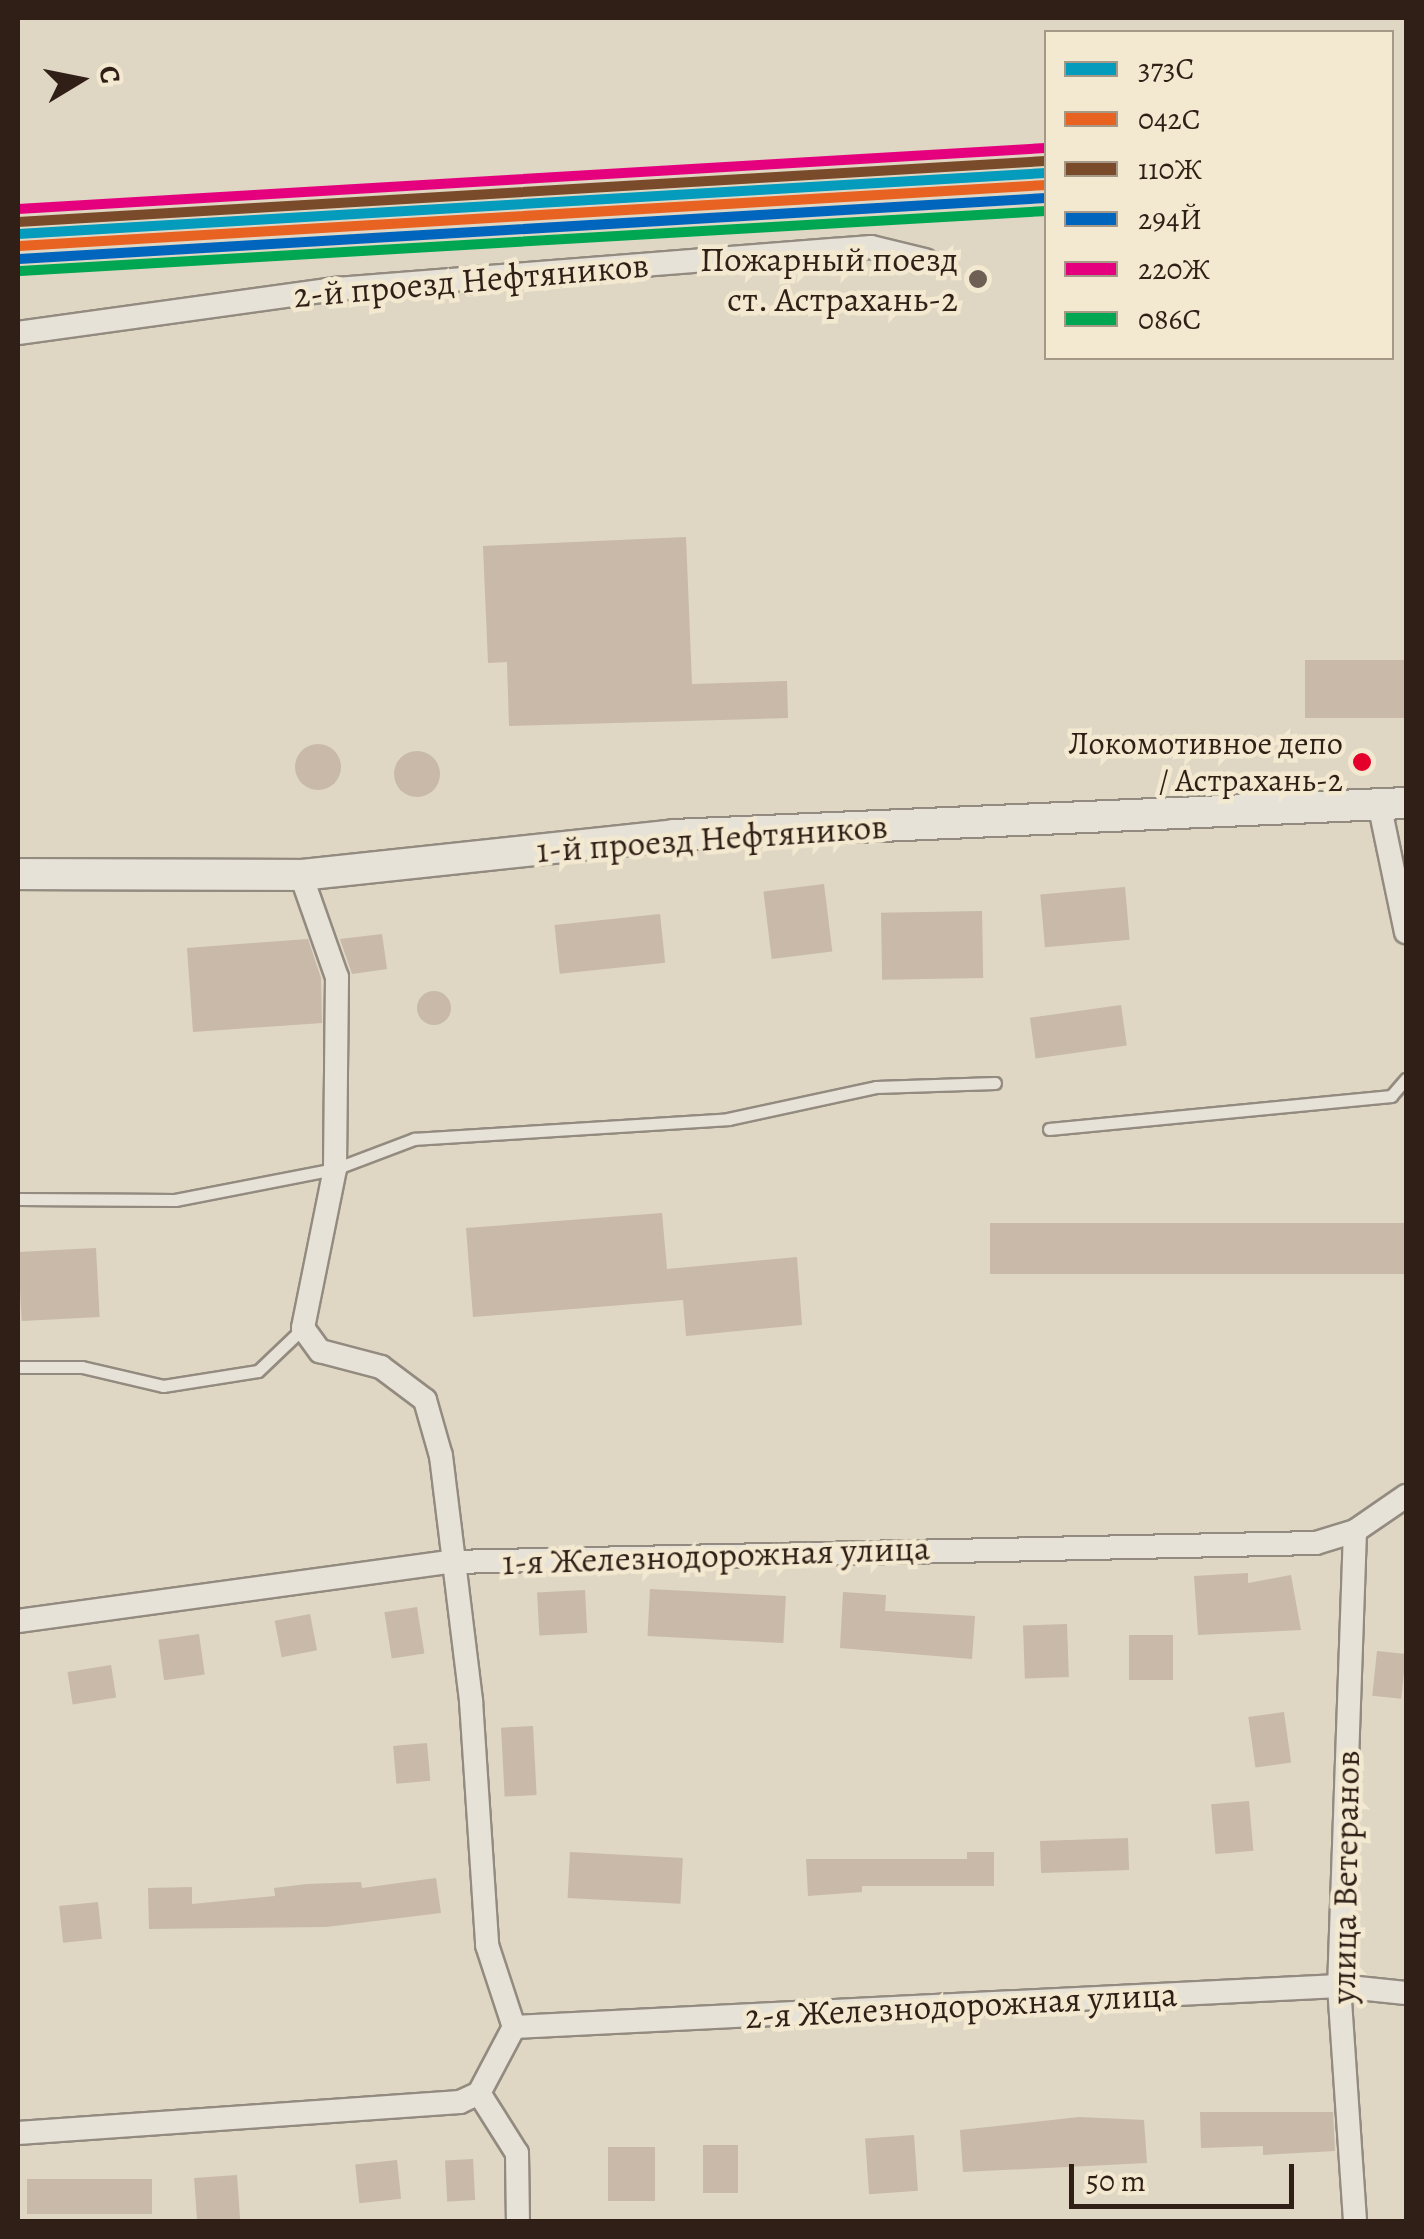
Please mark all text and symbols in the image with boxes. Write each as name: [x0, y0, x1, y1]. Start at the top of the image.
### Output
north arrow: [30, 30, 130, 130]
legend: [1044, 30, 1394, 360]
text: 373C: [1138, 49, 1194, 89]
text: С: [89, 63, 130, 87]
text: 042С: [1138, 99, 1201, 139]
text: 110Ж: [1138, 149, 1202, 189]
text: 294Й: [1138, 199, 1202, 239]
place label: Пожарный поезд ст. Астрахань-2: [700, 238, 958, 320]
street label: 2-й проезд Нефтяников: [292, 244, 650, 316]
text: 220Ж: [1138, 249, 1210, 289]
marker: Пожарный поезд ст. Астрахань-2: [967, 268, 989, 290]
text: 086С: [1138, 299, 1201, 339]
place label: Локомотивное депо / Астрахань-2: [1068, 725, 1343, 800]
marker: Локомотивное депо / Астрахань-2: [1352, 752, 1372, 772]
street label: 1-й проезд Нефтяников: [535, 805, 889, 871]
street label: 1-я Железнодорожная улица: [501, 1527, 931, 1583]
street label: улица Ветеранов: [1322, 1750, 1368, 2004]
street label: 2-я Железнодорожная улица: [744, 1973, 1178, 2037]
scale bar: [1074, 2144, 1299, 2206]
text: 50 m: [1086, 2161, 1146, 2201]

